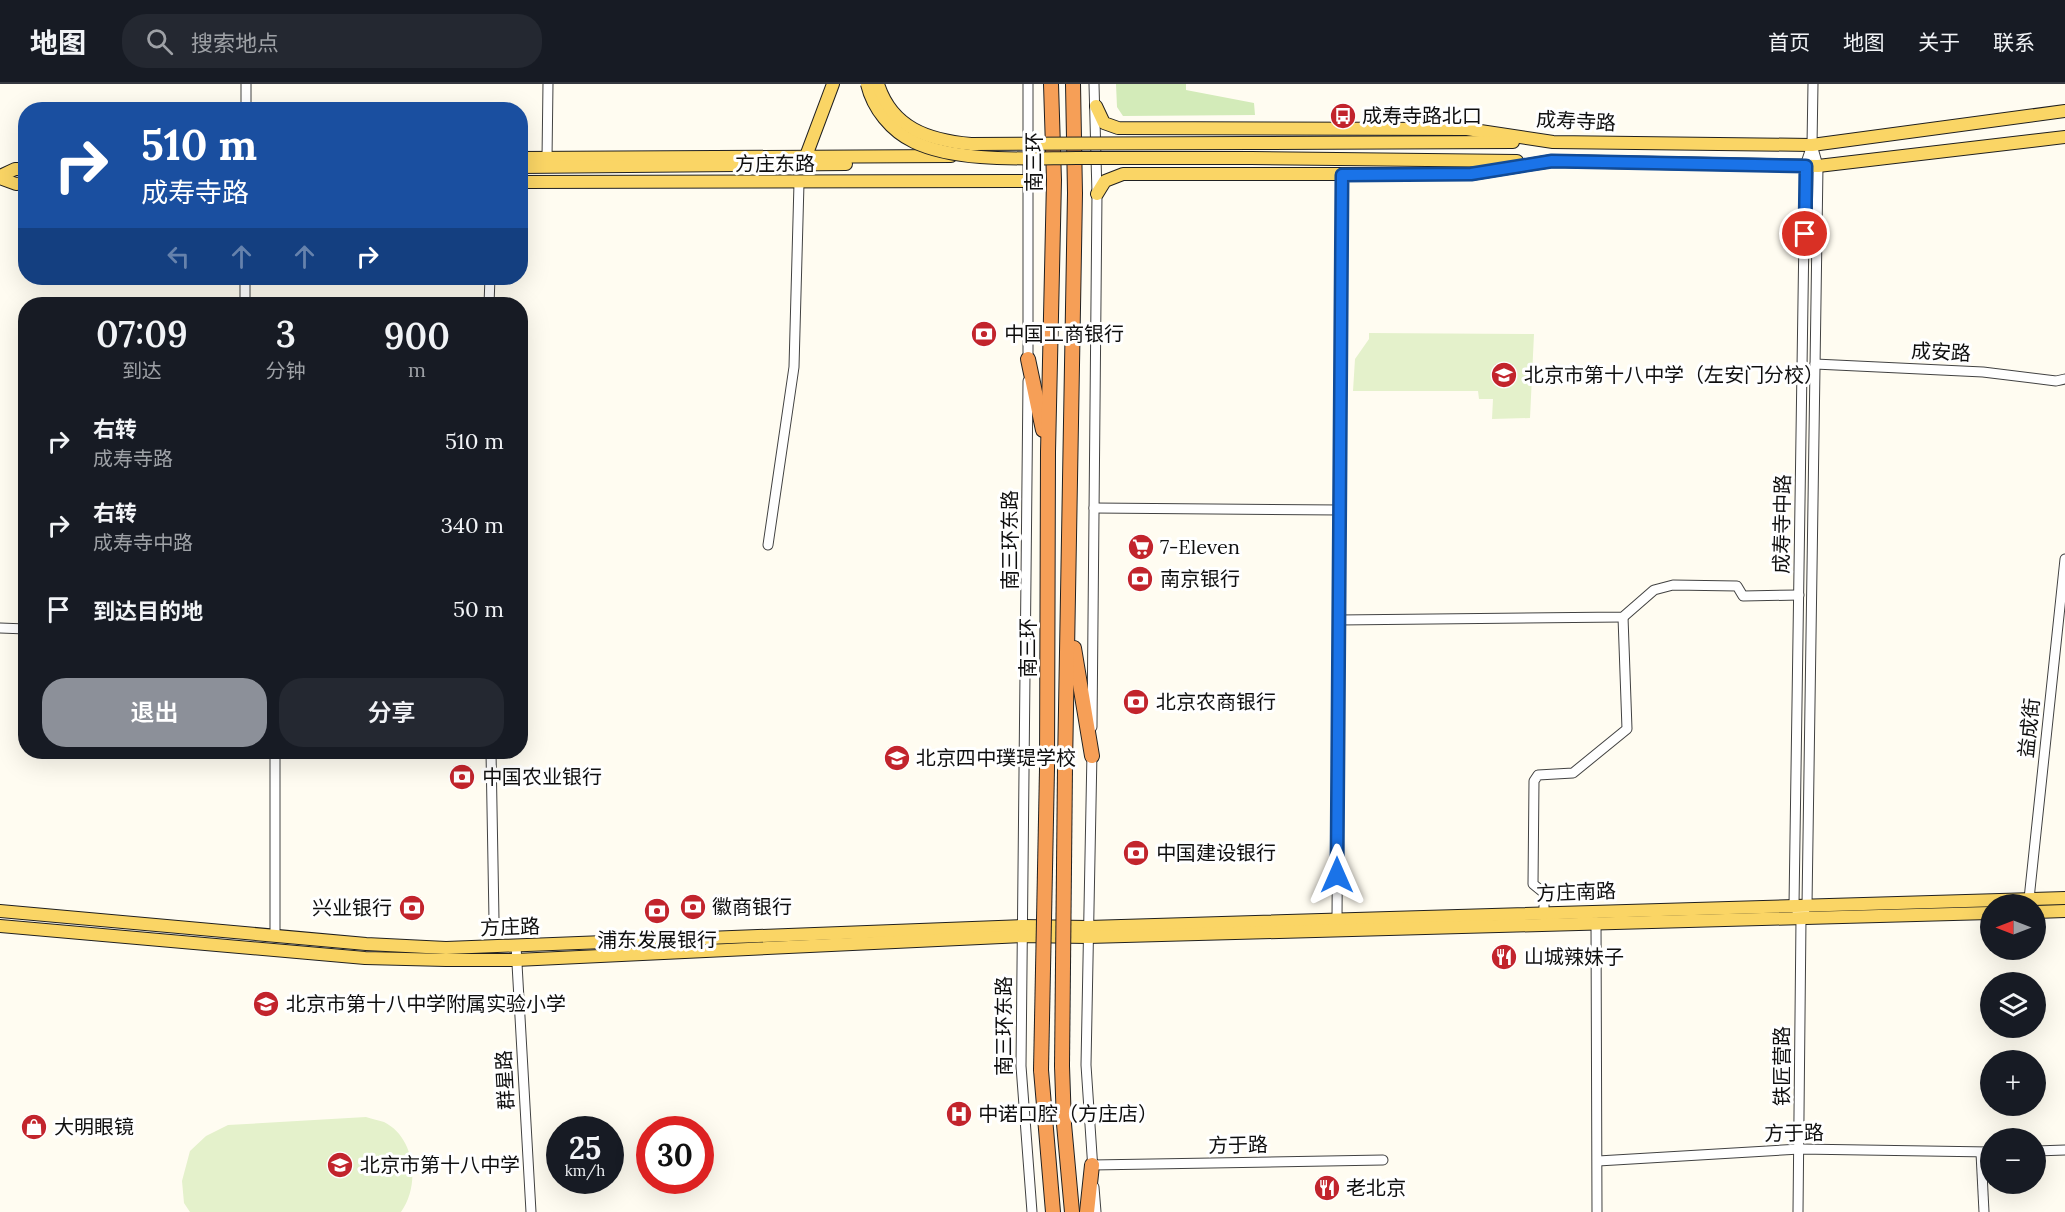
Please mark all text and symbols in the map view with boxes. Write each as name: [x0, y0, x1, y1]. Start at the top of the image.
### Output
search box: [122, 14, 542, 68]
text: 地图: [30, 25, 86, 61]
icon: search: [143, 25, 176, 58]
text: 搜索地点: [191, 29, 279, 57]
text: 首页: [1768, 29, 1810, 56]
text: 地图: [1843, 29, 1885, 56]
text: 关于: [1918, 29, 1960, 56]
text: 联系: [1993, 29, 2035, 56]
bus stop icon: 成寿寺路北口: [1328, 101, 1358, 131]
place label: 成寿寺路北口: [1362, 103, 1482, 128]
street label: 成寿寺路: [1535, 106, 1617, 135]
text: 510 m: [141, 118, 257, 172]
icon: right: [42, 126, 120, 204]
street label: 南三环: [1021, 132, 1046, 192]
street label: 方庄东路: [735, 151, 815, 176]
text: 成寿寺路: [141, 175, 249, 209]
pin: [1779, 208, 1830, 259]
icon: arrive: [1788, 217, 1821, 250]
icon: left: [162, 240, 195, 273]
icon: ahead: [225, 240, 258, 273]
icon: ahead: [288, 240, 321, 273]
icon: right: [351, 240, 384, 273]
text: 07:09: [96, 311, 188, 357]
text: 3: [276, 311, 296, 357]
text: 900: [384, 313, 450, 359]
bank icon: 中国工商银行: [969, 319, 999, 349]
place label: 中国工商银行: [1004, 321, 1124, 346]
street label: 成安路: [1910, 337, 1972, 366]
text: m: [408, 357, 426, 382]
text: 到达: [122, 358, 162, 383]
text: 分钟: [266, 358, 306, 383]
school or university icon: 北京市第十八中学（左安门分校）: [1489, 360, 1519, 390]
place label: 北京市第十八中学（左安门分校）: [1524, 362, 1824, 387]
text: 右转: [93, 415, 137, 443]
icon: right: [42, 425, 75, 458]
text: 510 m: [445, 427, 504, 455]
text: 成寿寺路: [93, 446, 173, 471]
street label: 成寿寺中路: [1768, 474, 1795, 574]
street label: 南三环东路: [997, 490, 1022, 590]
text: 右转: [93, 499, 137, 527]
icon: right: [42, 509, 75, 542]
text: 340 m: [441, 511, 504, 539]
text: 成寿寺中路: [93, 530, 193, 555]
supermarket icon: 7-Eleven: [1126, 532, 1156, 562]
place label: 7-Eleven: [1160, 534, 1240, 559]
bank icon: 南京银行: [1125, 564, 1155, 594]
place label: 南京银行: [1160, 566, 1240, 591]
icon: arrive: [42, 593, 75, 626]
text: 50 m: [453, 595, 504, 623]
text: 到达目的地: [93, 597, 203, 625]
street label: 南三环: [1015, 618, 1040, 678]
button: 退出: [42, 678, 267, 747]
button: 分享: [279, 678, 504, 747]
bank icon: 北京农商银行: [1121, 687, 1151, 717]
place label: 北京农商银行: [1156, 689, 1276, 714]
street label: 益成街: [2013, 697, 2044, 759]
school or university icon: 北京四中璞瑅学校: [882, 743, 912, 773]
place label: 北京四中璞瑅学校: [916, 745, 1076, 770]
bank icon: 中国农业银行: [447, 762, 477, 792]
place label: 中国农业银行: [482, 764, 602, 789]
bank icon: 中国建设银行: [1121, 838, 1151, 868]
place label: 中国建设银行: [1156, 840, 1276, 865]
position arrow: [1305, 843, 1369, 907]
street label: 方庄南路: [1536, 878, 1616, 905]
bank icon: 徽商银行: [678, 892, 708, 922]
bank icon: 兴业银行: [397, 893, 427, 923]
place label: 徽商银行: [712, 894, 792, 919]
north arrow: [1980, 894, 2046, 960]
map controls: [1980, 894, 2046, 1194]
place label: 兴业银行: [312, 895, 392, 920]
bank icon: 浦东发展银行: [642, 896, 672, 926]
street label: 方庄路: [480, 913, 540, 940]
place label: 浦东发展银行: [597, 927, 717, 952]
restaurant icon: 山城辣妹子: [1489, 942, 1519, 972]
place label: 山城辣妹子: [1524, 944, 1624, 969]
button: layers: [1980, 972, 2046, 1038]
street label: 南三环东路: [991, 976, 1016, 1076]
school or university icon: 北京市第十八中学附属实验小学: [251, 989, 281, 1019]
place label: 北京市第十八中学附属实验小学: [286, 991, 566, 1016]
street label: 铁匠营路: [1769, 1026, 1794, 1106]
street label: 群星路: [490, 1049, 519, 1111]
button: +: [1980, 1050, 2046, 1116]
hospital icon: 中诺口腔（方庄店）: [944, 1099, 974, 1129]
place label: 中诺口腔（方庄店）: [978, 1101, 1158, 1126]
shop icon: 大明眼镜: [19, 1112, 49, 1142]
place label: 大明眼镜: [54, 1114, 134, 1139]
speed limit sign: 30: [636, 1116, 714, 1194]
street label: 方于路: [1764, 1119, 1824, 1146]
button: −: [1980, 1128, 2046, 1194]
text: 25: [569, 1129, 601, 1167]
street label: 方于路: [1208, 1131, 1268, 1158]
school or university icon: 北京市第十八中学: [325, 1150, 355, 1180]
place label: 北京市第十八中学: [360, 1152, 520, 1177]
text: km/h: [565, 1161, 605, 1180]
restaurant icon: 老北京: [1312, 1173, 1342, 1203]
place label: 老北京: [1346, 1175, 1406, 1200]

